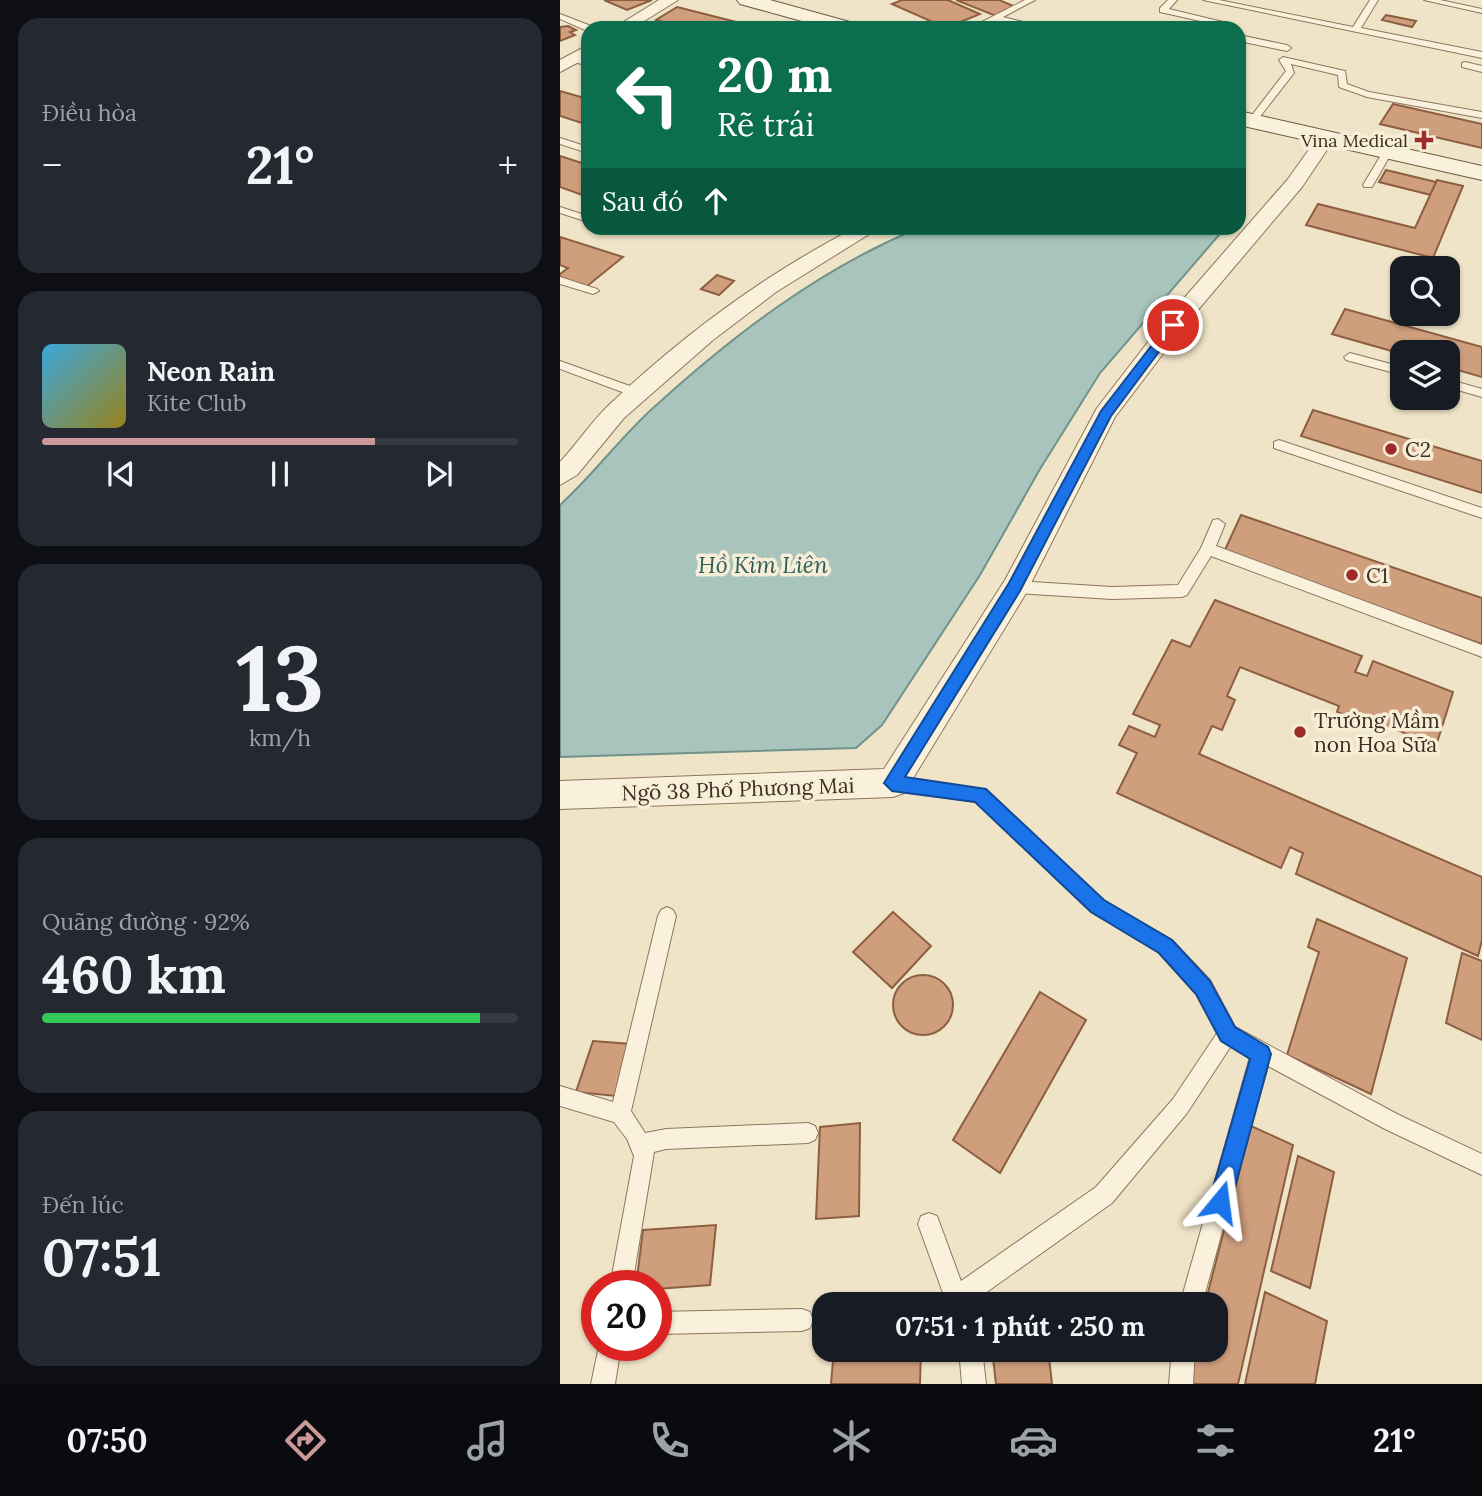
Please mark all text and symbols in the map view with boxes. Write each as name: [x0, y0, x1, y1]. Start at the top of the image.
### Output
text: 20 m: [717, 43, 832, 105]
icon: left: [602, 49, 693, 140]
text: Điều hòa: [42, 98, 137, 127]
text: Rẽ trái: [717, 104, 814, 145]
place label: Vina Medical: [1300, 129, 1408, 152]
marker: Vina Medical: [1414, 130, 1434, 150]
text: 21°: [246, 132, 314, 198]
text: −: [42, 141, 62, 189]
text: +: [498, 141, 518, 189]
icon: ahead: [697, 182, 735, 220]
text: Sau đó: [602, 185, 683, 218]
map controls: [1390, 256, 1460, 410]
button: search: [1390, 256, 1460, 326]
pin: [1143, 295, 1203, 355]
icon: arrive: [1154, 306, 1192, 344]
button: layers: [1390, 340, 1460, 410]
text: Neon Rain: [147, 355, 275, 388]
text: Kite Club: [147, 388, 246, 417]
place label: C2: [1405, 436, 1431, 463]
marker: C2: [1383, 441, 1399, 457]
icon: previous: [102, 455, 140, 493]
icon: pause: [261, 455, 299, 493]
icon: next: [420, 455, 458, 493]
water label: Hồ Kim Liên: [698, 550, 828, 579]
place label: C1: [1366, 562, 1388, 589]
marker: C1: [1344, 567, 1360, 583]
text: 13: [236, 619, 324, 736]
place label: Trường Mầm non Hoa Sữa: [1314, 707, 1440, 758]
text: km/h: [249, 723, 311, 752]
marker: Trường Mầm non Hoa Sữa: [1292, 724, 1308, 740]
street label: Ngõ 38 Phố Phương Mai: [621, 771, 855, 807]
text: Quãng đường · 92%: [42, 907, 250, 936]
text: 460 km: [42, 941, 226, 1007]
position arrow: [1183, 1165, 1257, 1239]
text: Đến lúc: [42, 1190, 124, 1219]
text: 07:51: [42, 1224, 162, 1290]
speed limit sign: 20: [581, 1270, 672, 1361]
text: 07:51 · 1 phút · 250 m: [895, 1310, 1145, 1343]
icon: directions: [281, 1416, 330, 1465]
icon: music: [463, 1416, 512, 1465]
icon: phone: [645, 1416, 694, 1465]
icon: climate: [827, 1416, 876, 1465]
icon: car: [1009, 1416, 1058, 1465]
icon: filters: [1191, 1416, 1240, 1465]
text: 07:50: [67, 1420, 148, 1461]
text: 21°: [1373, 1420, 1415, 1461]

